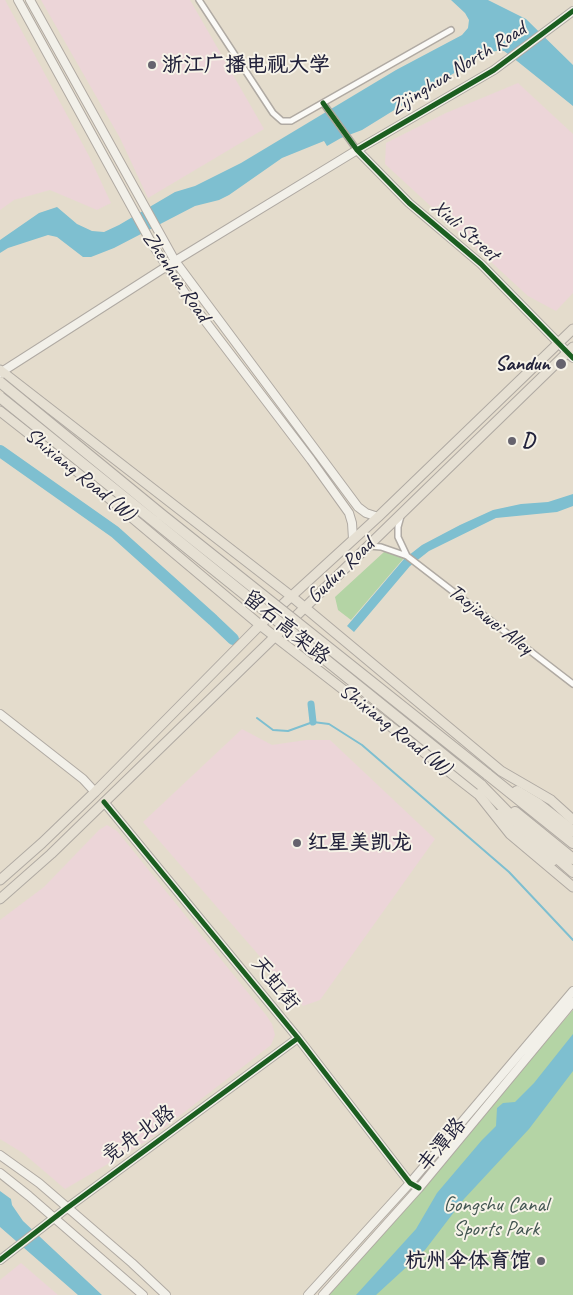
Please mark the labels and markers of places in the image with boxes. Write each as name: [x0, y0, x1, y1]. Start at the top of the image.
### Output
place label: 浙江广播电视大学: [162, 52, 330, 78]
marker: 浙江广播电视大学: [146, 59, 158, 71]
place label: Sandun: [495, 351, 550, 377]
marker: Sandun: [554, 357, 568, 371]
place label: D: [522, 428, 534, 454]
marker: D: [506, 435, 518, 447]
place label: 红星美凯龙: [307, 830, 412, 856]
marker: 红星美凯龙: [291, 837, 303, 849]
place label: 杭州伞体育馆: [405, 1248, 531, 1274]
marker: 杭州伞体育馆: [535, 1255, 547, 1267]

